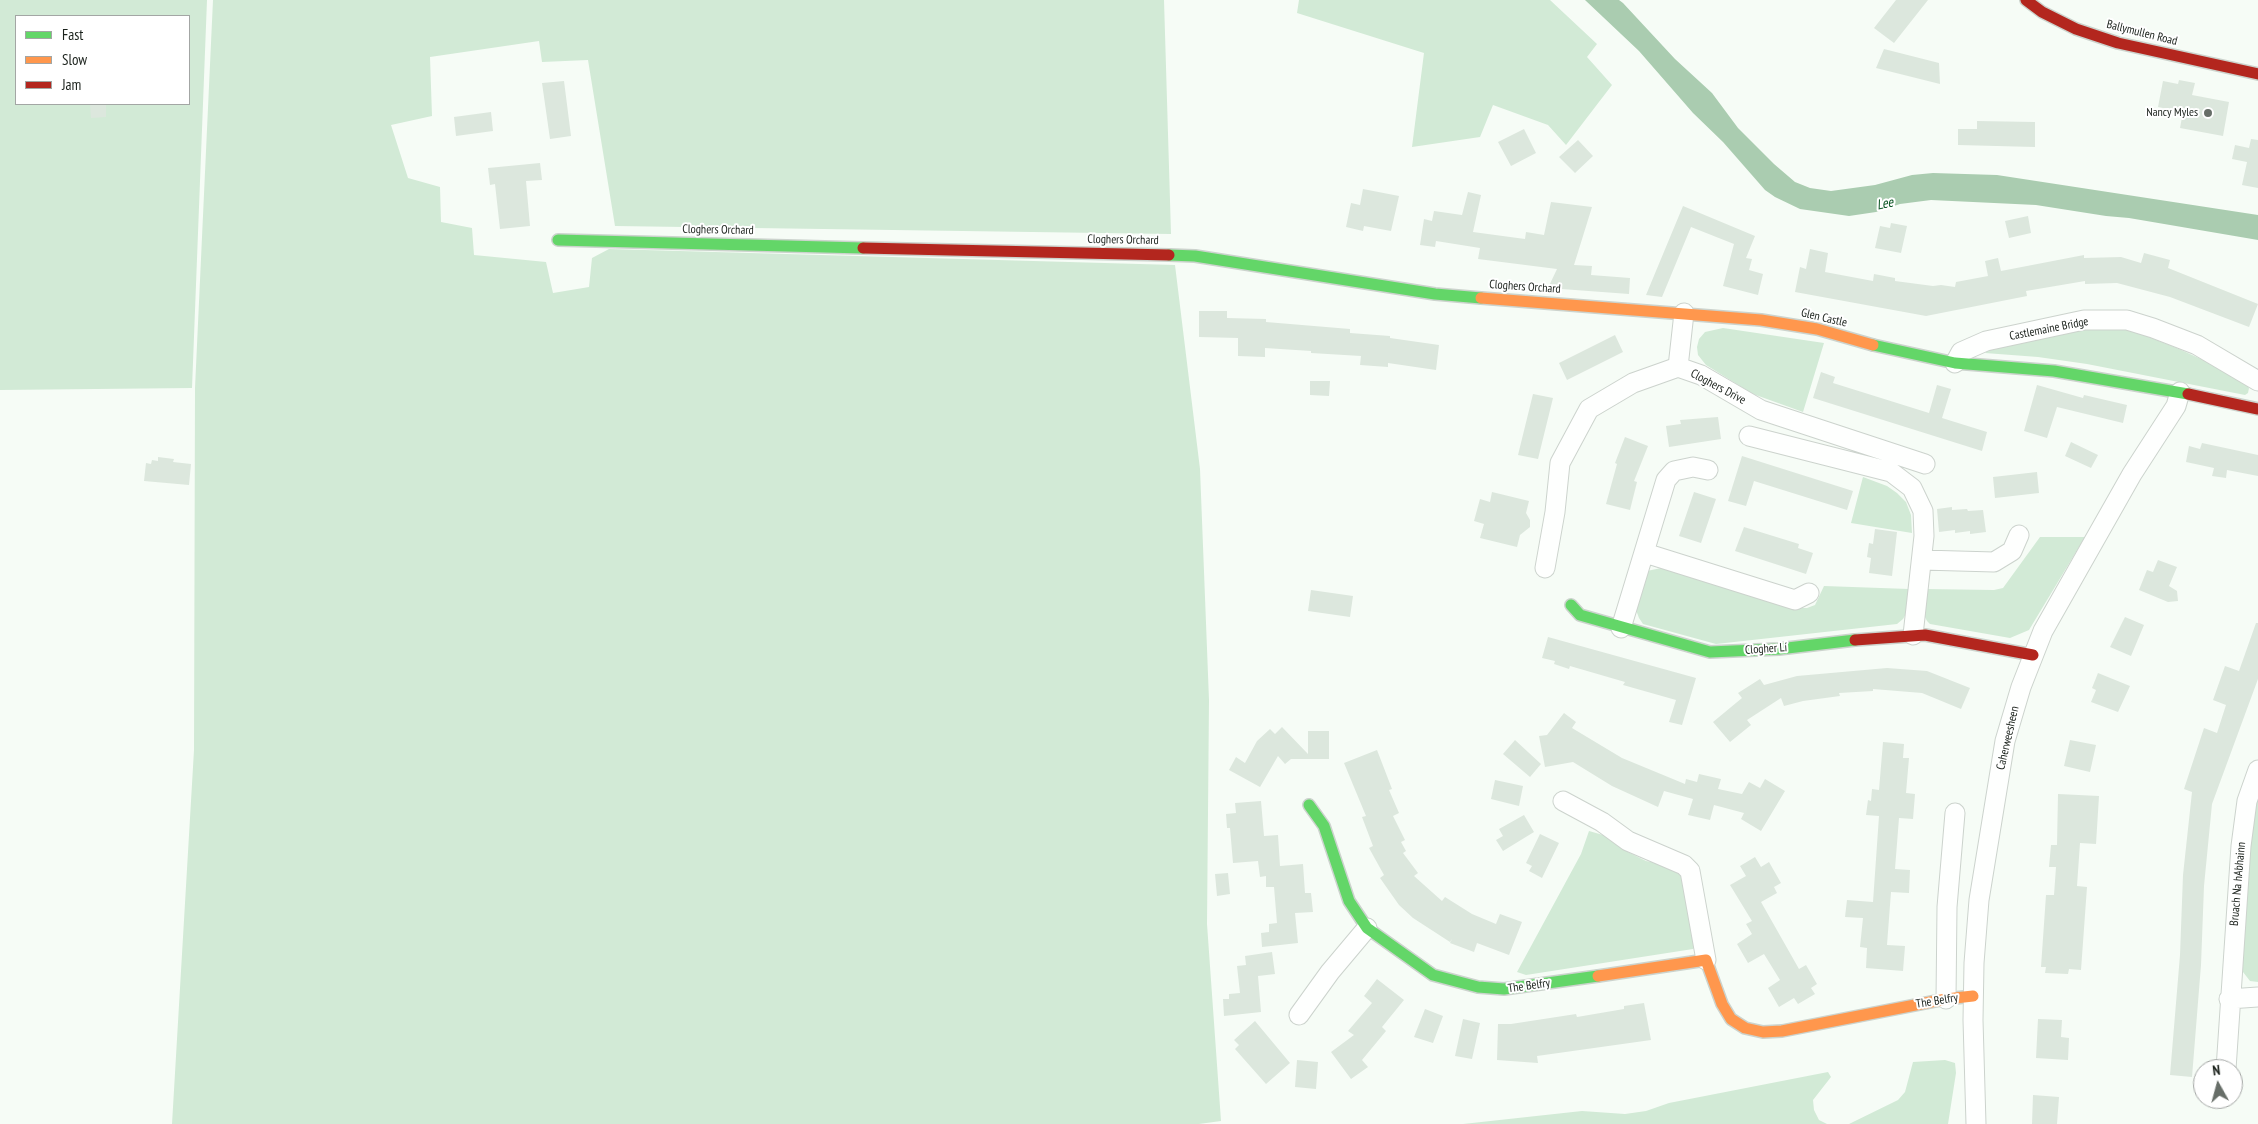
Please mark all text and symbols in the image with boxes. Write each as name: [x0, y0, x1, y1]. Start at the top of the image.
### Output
legend: [15, 15, 190, 105]
street label: Ballymullen Road: [2105, 17, 2179, 49]
text: Fast: [62, 25, 83, 44]
text: Slow: [62, 50, 87, 69]
text: Jam: [62, 75, 81, 94]
place label: Nancy Myles: [2146, 106, 2198, 120]
marker: Nancy Myles: [2202, 107, 2214, 119]
water label: Lee: [1875, 194, 1895, 214]
street label: Cloghers Orchard: [682, 222, 754, 238]
street label: Cloghers Orchard: [1087, 232, 1159, 248]
street label: Cloghers Orchard: [1489, 277, 1561, 297]
street label: Glen Castle: [1800, 306, 1848, 330]
street label: Castlemaine Bridge: [2008, 314, 2090, 344]
street label: Cloghers Drive: [1688, 366, 1748, 408]
street label: Clogher Lí: [1744, 640, 1788, 658]
street label: Caherweesheen: [1994, 705, 2022, 771]
street label: Bruach Na hAbhainn: [2227, 841, 2249, 927]
street label: The Belfry: [1507, 976, 1551, 996]
street label: The Belfry: [1915, 991, 1959, 1011]
north arrow: [2193, 1059, 2243, 1109]
text: N: [2211, 1061, 2221, 1079]

